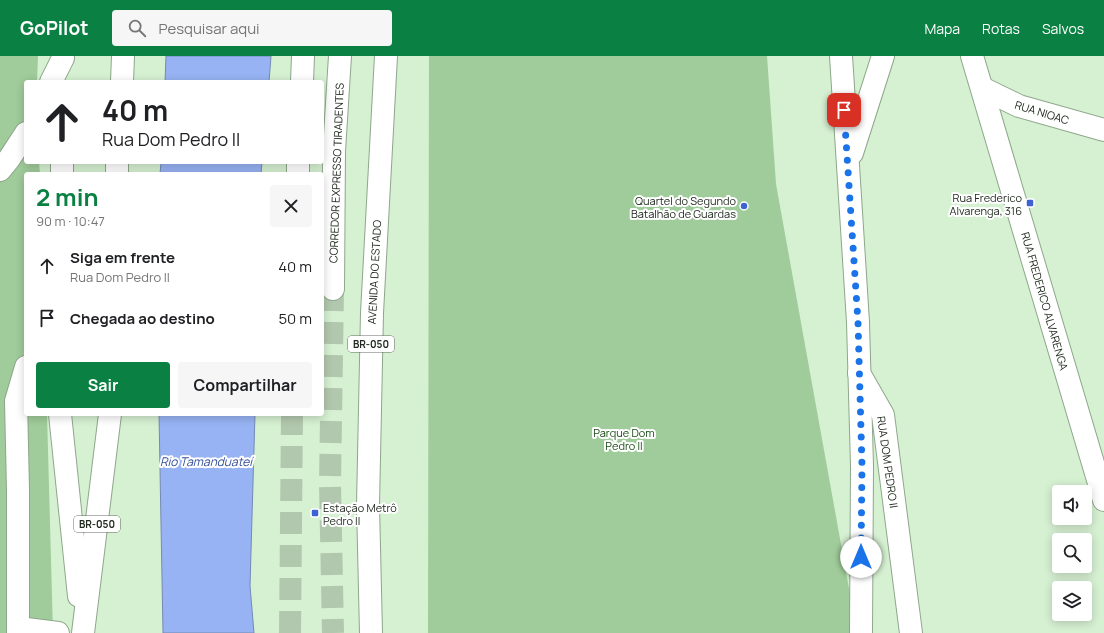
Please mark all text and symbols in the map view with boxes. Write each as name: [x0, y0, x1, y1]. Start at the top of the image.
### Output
search box: [112, 10, 392, 46]
text: GoPilot: [20, 15, 88, 41]
icon: search: [126, 17, 148, 39]
text: Pesquisar aqui: [158, 18, 260, 39]
text: Mapa: [924, 19, 960, 38]
text: Rotas: [982, 19, 1020, 38]
text: Salvos: [1042, 19, 1084, 38]
street label: CORREDOR EXPRESSO TIRADENTES: [325, 82, 347, 263]
text: 40 m: [102, 91, 168, 129]
pin: [827, 93, 861, 127]
icon: ahead: [36, 96, 88, 148]
street label: RUA NIOAC: [1013, 97, 1071, 127]
icon: arrive: [833, 99, 855, 121]
text: Rua Dom Pedro II: [102, 127, 240, 151]
text: 2 min: [36, 180, 98, 213]
button: close: [270, 185, 312, 227]
place label: Rua Frederico Alvarenga, 316: [949, 190, 1022, 218]
place label: Quartel do Segundo Batalhão de Guardas: [631, 193, 736, 221]
marker: Rua Frederico Alvarenga, 316: [1025, 198, 1035, 208]
marker: Quartel do Segundo Batalhão de Guardas: [739, 201, 749, 211]
text: 90 m · 10:47: [36, 212, 105, 230]
street label: AVENIDA DO ESTADO: [364, 219, 384, 325]
street label: RUA FREDERICO ALVARENGA: [1018, 230, 1072, 372]
text: Siga em frente: [70, 247, 175, 268]
icon: ahead: [36, 255, 58, 277]
text: 40 m: [278, 256, 312, 277]
text: Rua Dom Pedro II: [70, 268, 170, 286]
icon: arrive: [36, 307, 58, 329]
text: Chegada ao destino: [70, 308, 215, 329]
text: 50 m: [278, 308, 312, 329]
road number: BR-050: [348, 336, 394, 352]
button: Sair: [36, 362, 170, 408]
button: Compartilhar: [178, 362, 312, 408]
street label: RUA DOM PEDRO II: [874, 415, 902, 509]
park label: Parque Dom Pedro II: [593, 425, 655, 453]
water label: Rio Tamanduateí: [160, 453, 254, 470]
map controls: [1052, 485, 1092, 621]
button: sound: [1052, 485, 1092, 525]
place label: Estação Metrô Pedro II: [323, 500, 397, 528]
marker: Estação Metrô Pedro II: [310, 508, 320, 518]
road number: BR-050: [74, 516, 120, 532]
button: search: [1052, 533, 1092, 573]
position arrow: [840, 536, 882, 578]
button: layers: [1052, 581, 1092, 621]

